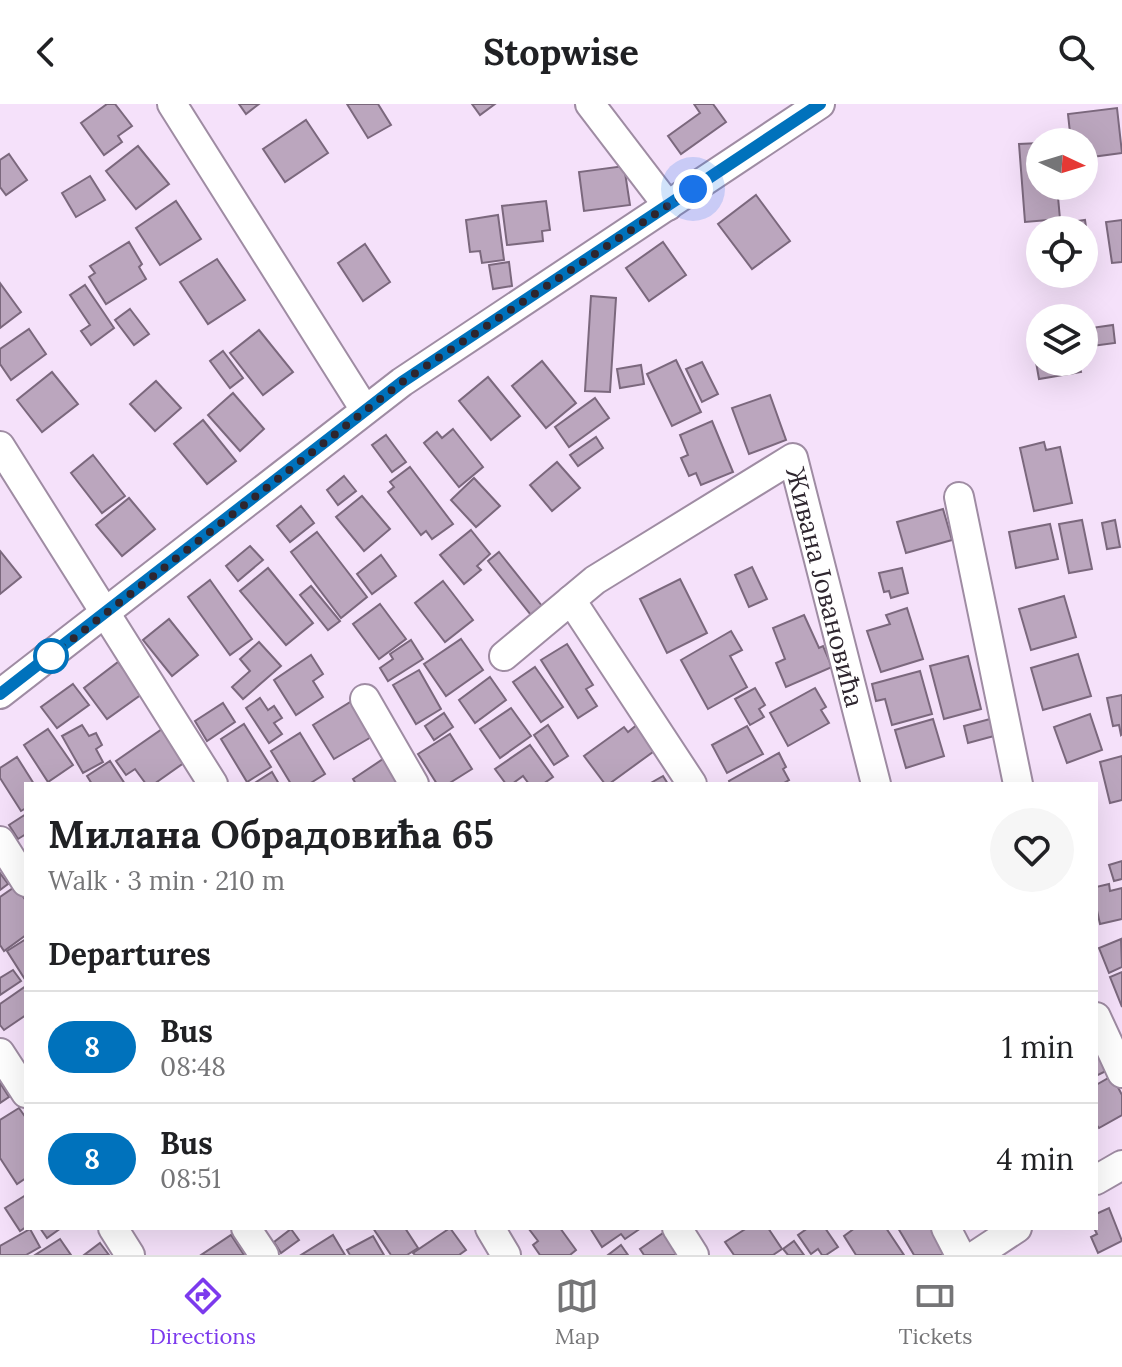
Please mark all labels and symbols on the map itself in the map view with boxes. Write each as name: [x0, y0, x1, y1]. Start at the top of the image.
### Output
north arrow: [1026, 128, 1098, 200]
your location: [673, 169, 713, 209]
street label: Живана Јовановића: [779, 463, 872, 710]
unlabelled marker: [34, 639, 68, 673]

